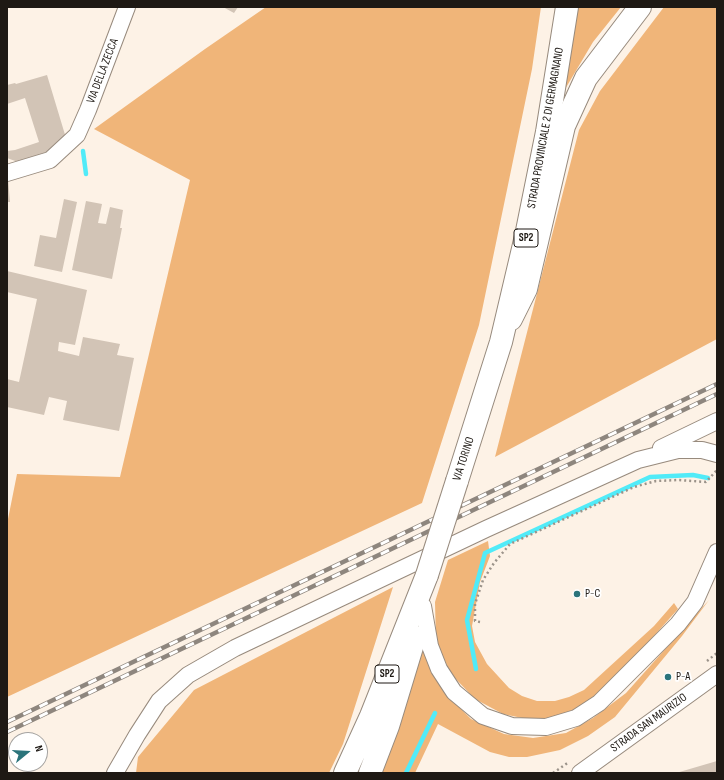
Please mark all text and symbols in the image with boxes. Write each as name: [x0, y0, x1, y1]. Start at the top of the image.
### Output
street label: VIA DELLA ZECCA: [84, 37, 122, 105]
street label: STRADA PROVINCIALE 2 DI GERMAGNANO: [525, 46, 567, 210]
road number: SP2: [514, 229, 538, 247]
street label: VIA TORINO: [450, 435, 478, 483]
place label: P-C: [585, 587, 600, 601]
marker: P-C: [572, 589, 582, 599]
road number: SP2: [375, 665, 399, 683]
place label: P-A: [676, 670, 690, 684]
marker: P-A: [663, 672, 673, 682]
street label: STRADA SAN MAURIZIO: [608, 690, 690, 756]
north arrow: [8, 732, 48, 772]
text: N: [32, 744, 46, 753]

